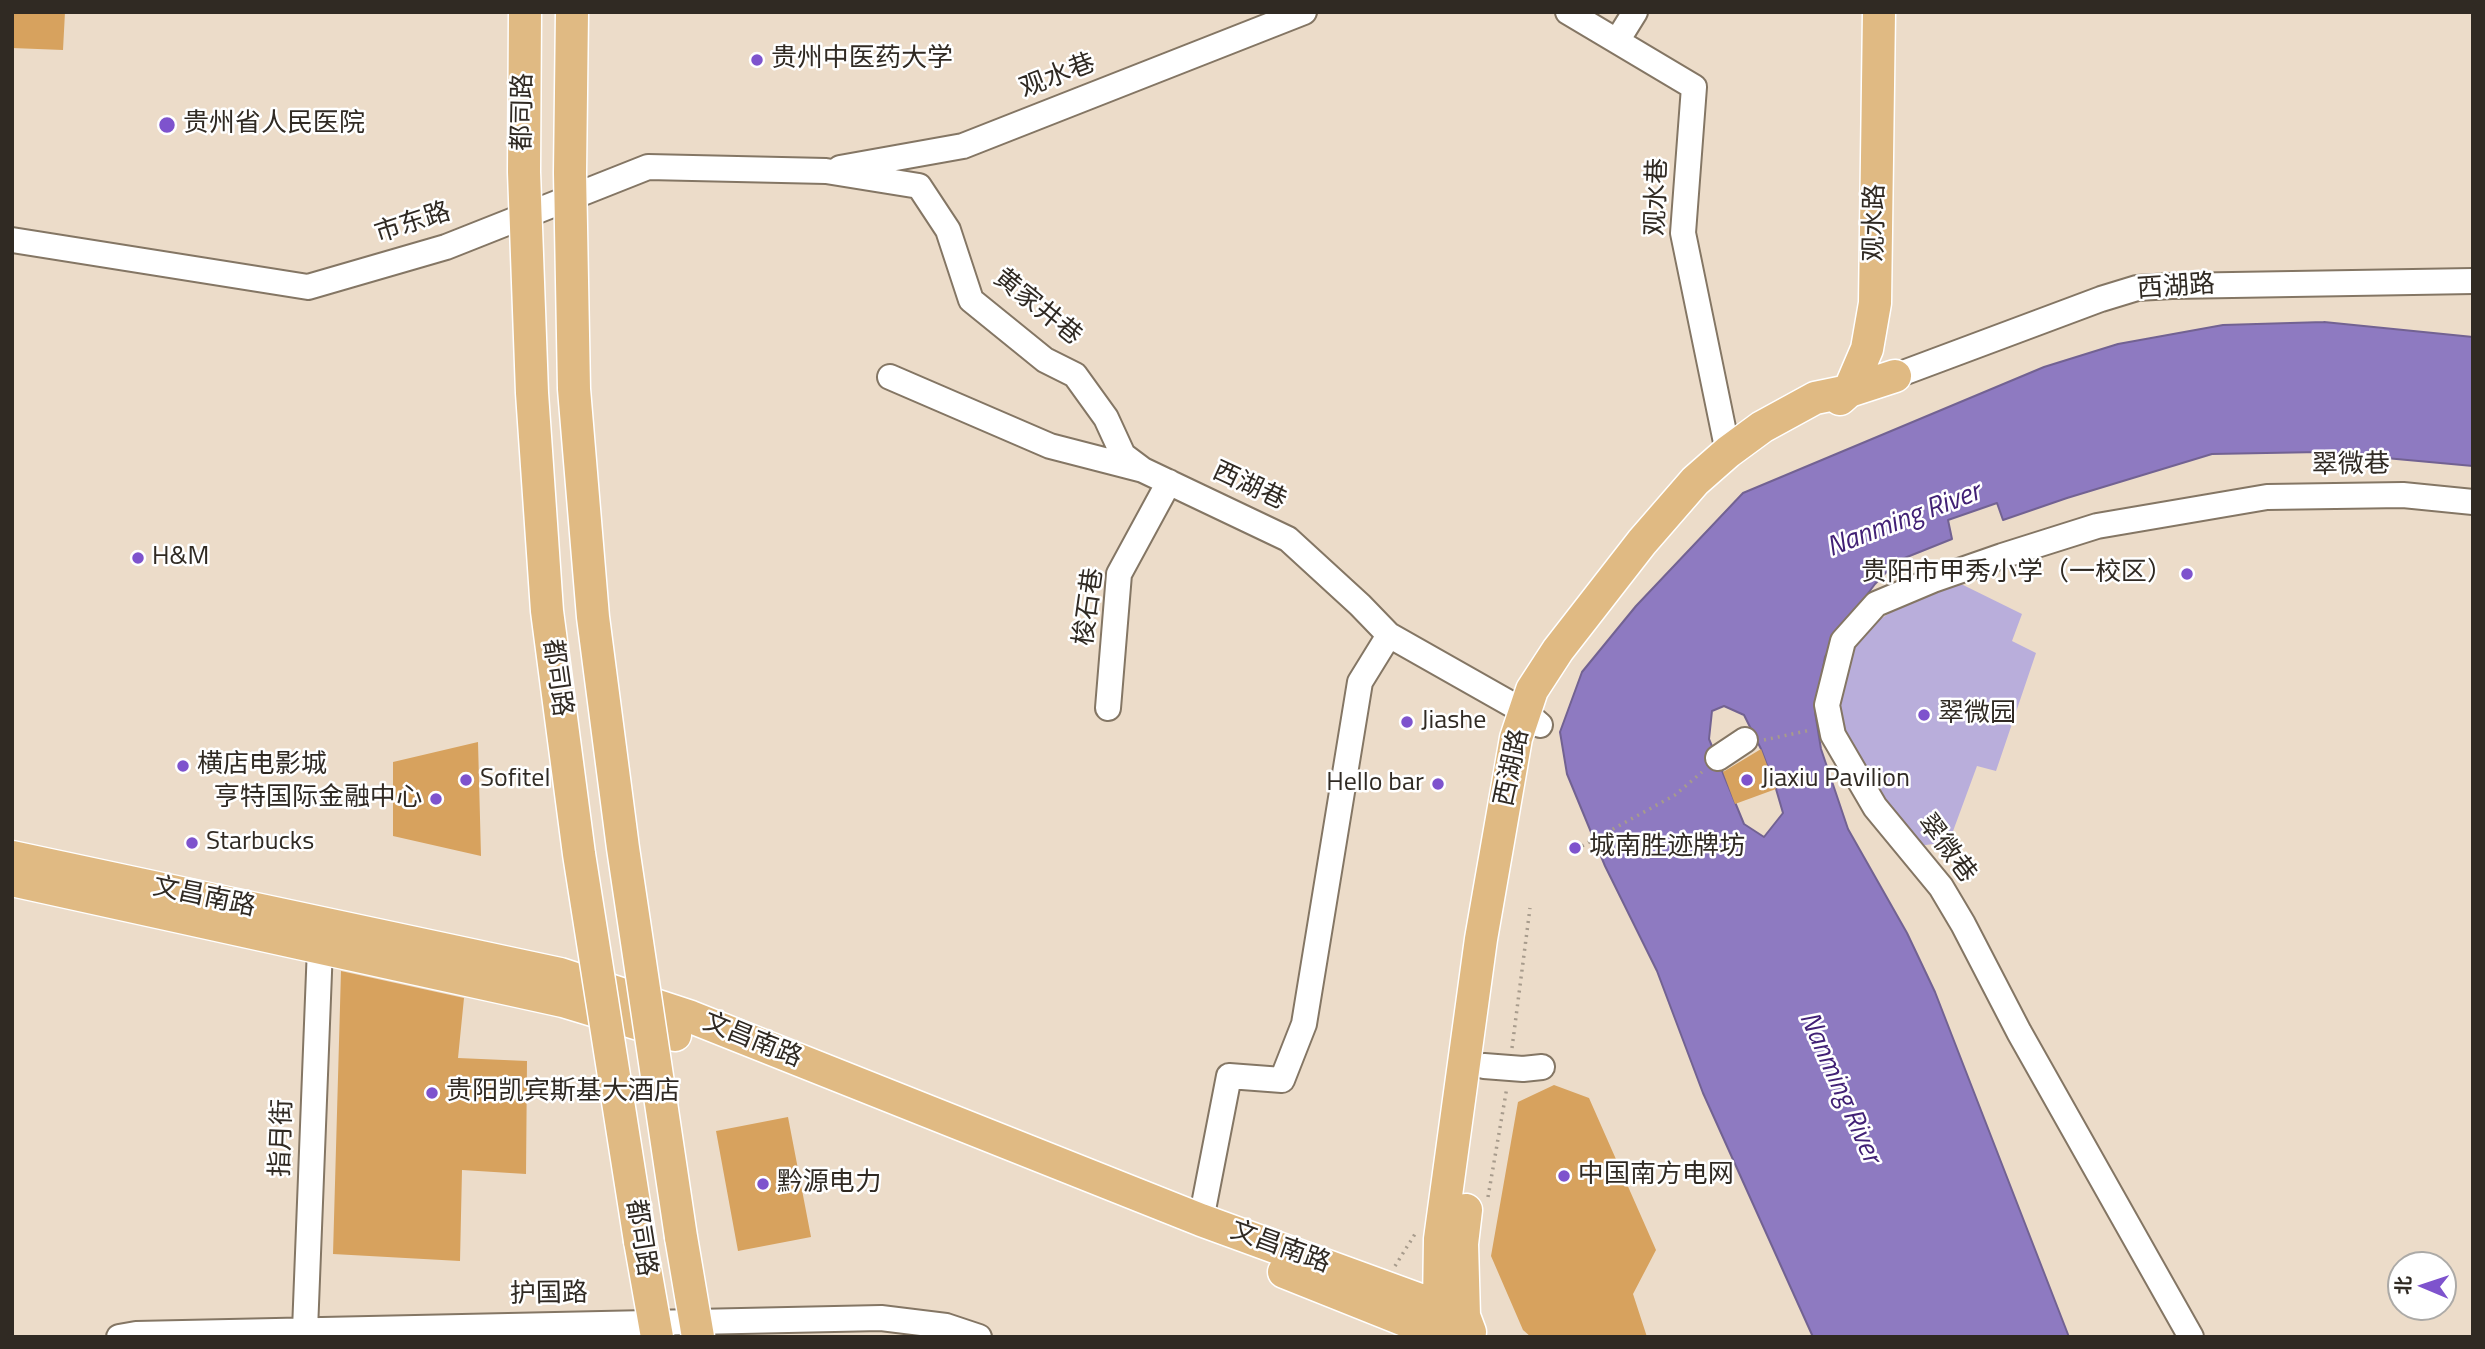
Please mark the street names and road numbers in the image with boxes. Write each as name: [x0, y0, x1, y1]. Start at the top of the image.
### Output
street label: 观水巷: [1016, 48, 1100, 106]
street label: 都司路: [508, 73, 540, 151]
street label: 观水巷: [1641, 157, 1675, 237]
street label: 观水路: [1860, 184, 1892, 262]
street label: 市东路: [371, 197, 455, 251]
street label: 黄家井巷: [987, 263, 1087, 353]
street label: 西湖路: [2136, 270, 2216, 306]
street label: 翠微巷: [2312, 450, 2390, 482]
street label: 西湖巷: [1207, 456, 1291, 518]
street label: 梭石巷: [1069, 566, 1111, 648]
street label: 都司路: [535, 637, 577, 719]
street label: 西湖路: [1490, 727, 1536, 809]
street label: 翠微巷: [1910, 808, 1982, 890]
street label: 文昌南路: [150, 872, 258, 924]
street label: 文昌南路: [698, 1007, 806, 1075]
street label: 指月街: [266, 1098, 300, 1178]
street label: 都司路: [618, 1197, 662, 1279]
street label: 文昌南路: [1226, 1216, 1334, 1280]
street label: 护国路: [510, 1279, 588, 1311]

